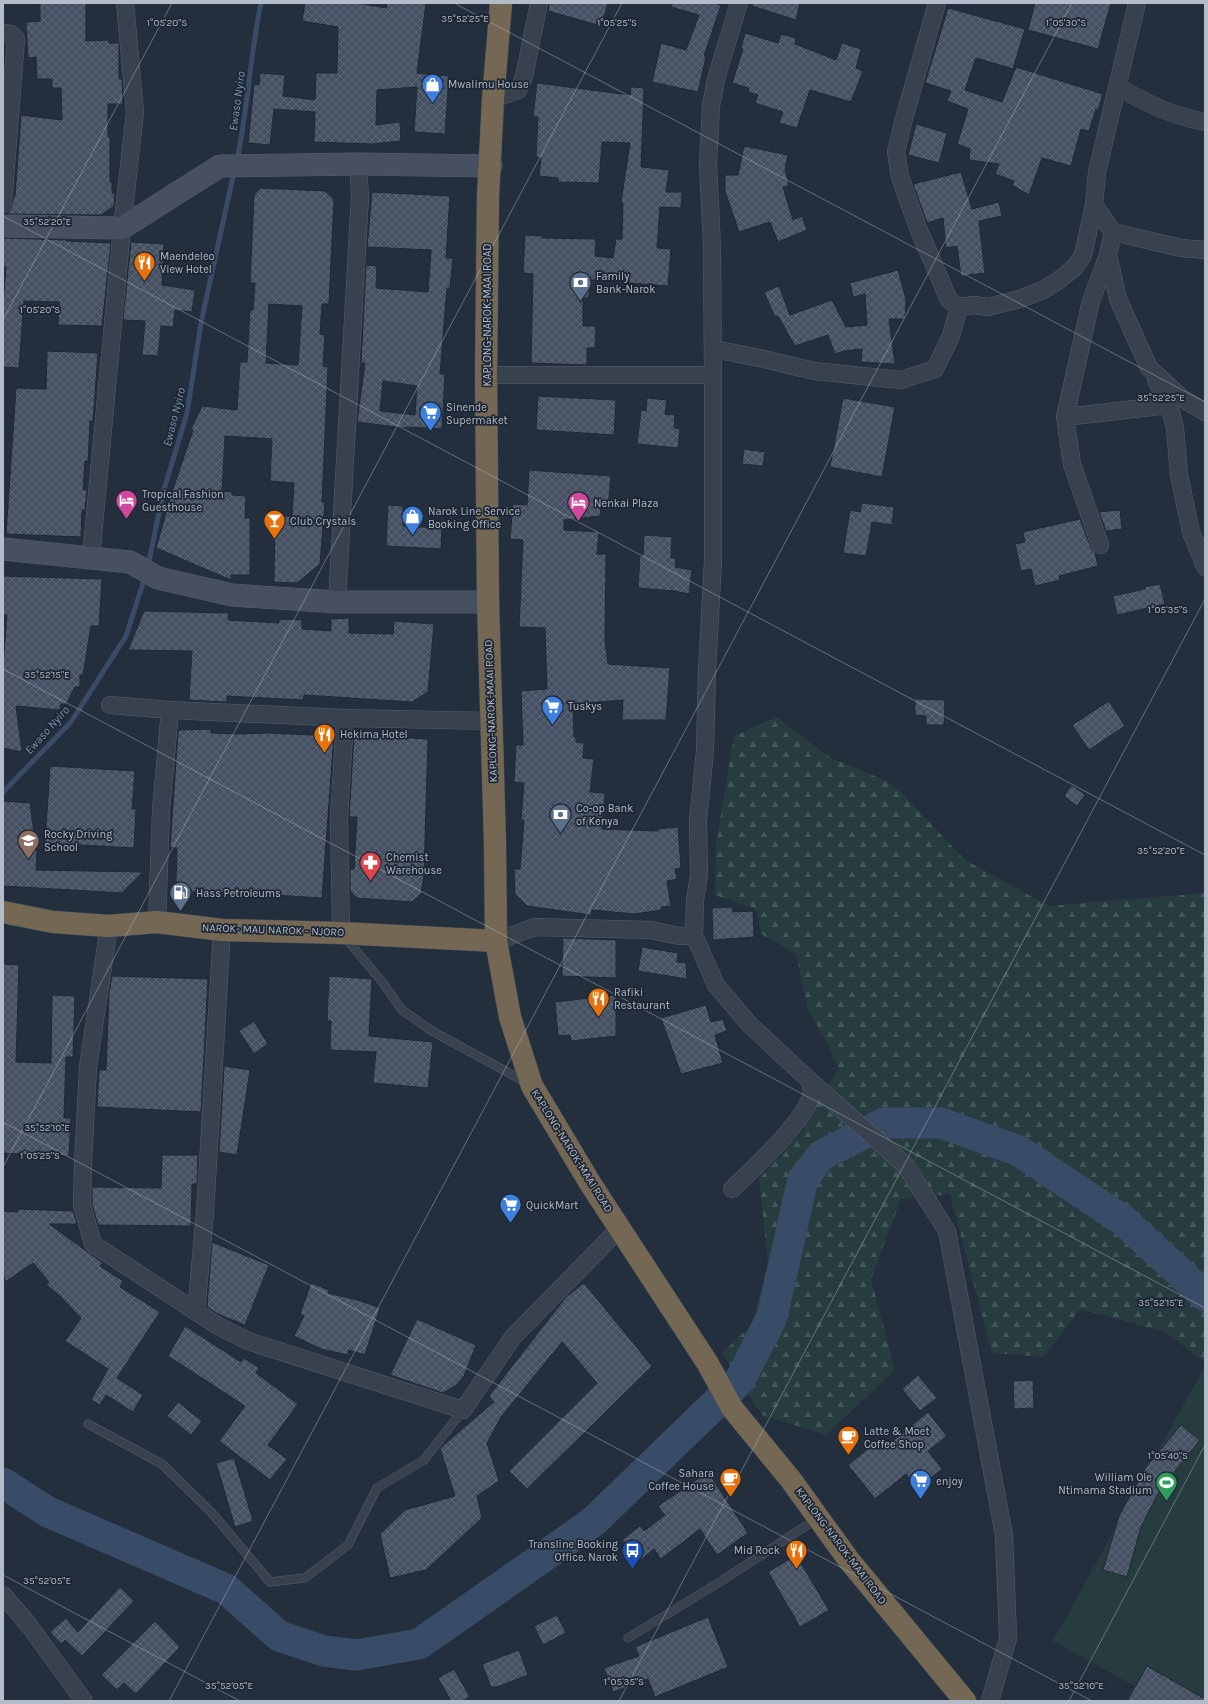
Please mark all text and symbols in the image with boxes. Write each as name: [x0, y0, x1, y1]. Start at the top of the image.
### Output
text: 35°52'25"E: [441, 13, 489, 25]
text: 1°05'20"S: [147, 17, 187, 29]
text: 1°05'25"S: [597, 17, 637, 29]
text: 1°05'30"S: [1046, 17, 1086, 29]
water label: Ewaso Nyiro: [226, 70, 248, 132]
shop icon: Mwalimu House: [419, 71, 445, 104]
place label: Mwalimu House: [448, 78, 529, 91]
text: 35°52'20"E: [23, 216, 71, 228]
street label: KAPLONG-NAROK-MAAI ROAD: [481, 243, 494, 387]
restaurant icon: Maendeleo View Hotel: [131, 249, 157, 282]
place label: Maendeleo View Hotel: [160, 250, 215, 276]
bank icon: Family Bank-Narok: [568, 269, 594, 302]
place label: Family Bank-Narok: [596, 270, 655, 296]
text: 1°05'20"S: [20, 304, 60, 316]
water label: Ewaso Nyiro: [160, 386, 188, 448]
text: 35°52'25"E: [1137, 392, 1185, 404]
supermarket icon: Sinende Supermaket: [417, 400, 443, 433]
place label: Sinende Supermaket: [446, 401, 508, 427]
hotel icon: Tropical Fashion Guesthouse: [114, 487, 140, 520]
place label: Tropical Fashion Guesthouse: [142, 488, 224, 514]
hotel icon: Nenkai Plaza: [565, 490, 591, 523]
place label: Nenkai Plaza: [594, 497, 658, 510]
shop icon: Narok Line Service Booking Office: [400, 504, 426, 537]
place label: Narok Line Service Booking Office: [428, 505, 520, 531]
bar icon: Club Crystals: [262, 508, 288, 541]
place label: Club Crystals: [290, 515, 357, 528]
text: 1°05'35"S: [1148, 604, 1188, 616]
street label: KAPLONG-NAROK-MAAI ROAD: [482, 639, 500, 783]
text: 35°52'15"E: [24, 669, 70, 681]
supermarket icon: Tuskys: [540, 693, 566, 726]
place label: Tuskys: [568, 700, 602, 713]
water label: Ewaso Nyiro: [22, 703, 72, 757]
restaurant icon: Hekima Hotel: [312, 721, 338, 754]
place label: Hekima Hotel: [340, 728, 408, 741]
bank icon: Co-op Bank of Kenya: [547, 801, 573, 834]
place label: Co-op Bank of Kenya: [576, 802, 633, 828]
school or university icon: Rocky Driving School: [16, 827, 42, 860]
place label: Rocky Driving School: [44, 828, 113, 854]
text: 35°52'20"E: [1137, 845, 1185, 857]
pharmacy icon: Chemist Warehouse: [358, 850, 384, 883]
place label: Chemist Warehouse: [386, 851, 442, 877]
fuel station icon: Hass Petroleums: [168, 880, 194, 913]
place label: Hass Petroleums: [196, 887, 281, 900]
street label: NAROK- MAU NAROK - NJORO: [202, 921, 344, 939]
restaurant icon: Rafiki Restaurant: [585, 985, 611, 1018]
place label: Rafiki Restaurant: [614, 986, 670, 1012]
street label: KAPLONG-NAROK-MAAI ROAD: [529, 1087, 615, 1215]
text: 35°52'10"E: [24, 1122, 70, 1134]
text: 1°05'25"S: [20, 1150, 60, 1162]
supermarket icon: QuickMart: [497, 1192, 523, 1225]
place label: QuickMart: [526, 1199, 578, 1212]
text: 35°52'15"E: [1138, 1297, 1184, 1309]
cafe icon: Latte & Moet Coffee Shop: [836, 1424, 862, 1457]
place label: Latte & Moet Coffee Shop: [864, 1425, 930, 1451]
text: 1°05'40"S: [1148, 1450, 1188, 1462]
cafe icon: Sahara Coffee House: [717, 1466, 743, 1499]
place label: Sahara Coffee House: [648, 1467, 714, 1493]
supermarket icon: enjoy: [908, 1468, 934, 1501]
sports icon: William Ole Ntimama Stadium: [1154, 1470, 1180, 1503]
place label: William Ole Ntimama Stadium: [1058, 1471, 1152, 1497]
place label: enjoy: [936, 1475, 963, 1488]
street label: KAPLONG-NAROK-MAAI ROAD: [793, 1485, 889, 1607]
bus stop icon: Transline Booking Office. Narok: [620, 1537, 646, 1570]
restaurant icon: Mid Rock: [783, 1537, 809, 1570]
place label: Transline Booking Office. Narok: [528, 1538, 619, 1564]
place label: Mid Rock: [734, 1544, 780, 1557]
text: 35°52'05"E: [23, 1575, 71, 1587]
text: 1°05'35"S: [604, 1676, 644, 1688]
text: 35°52'05"E: [205, 1680, 253, 1692]
text: 35°52'10"E: [1058, 1680, 1104, 1692]

